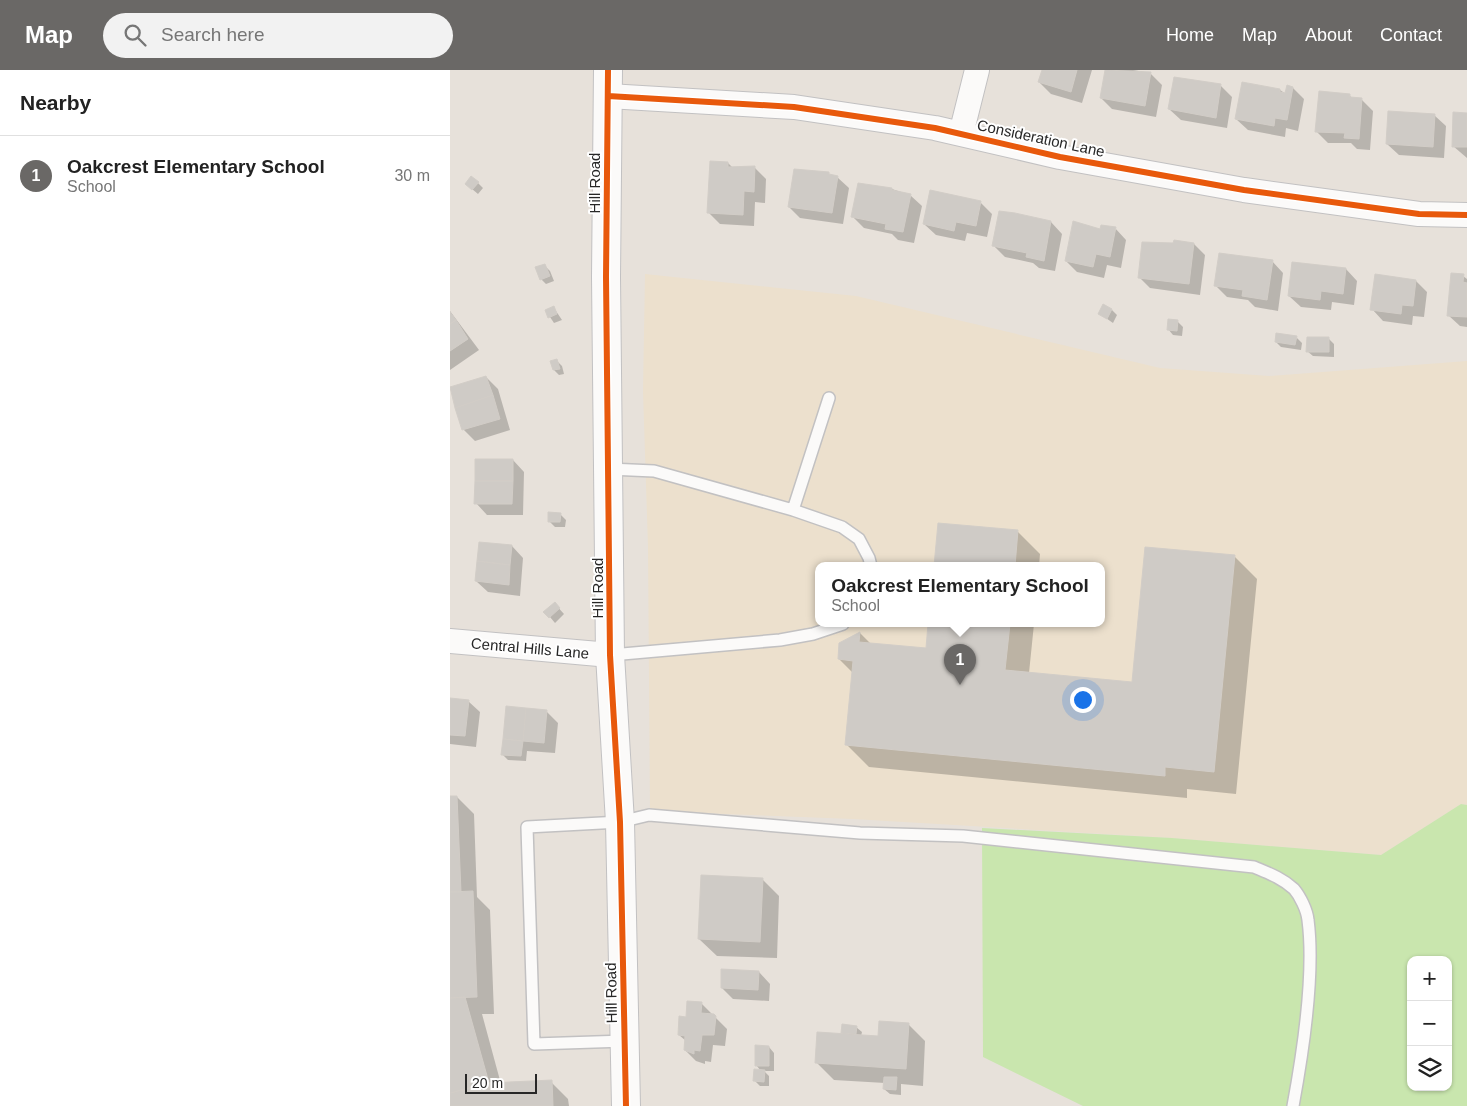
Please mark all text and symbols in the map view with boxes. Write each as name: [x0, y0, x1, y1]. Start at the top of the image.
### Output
search box: [103, 13, 453, 58]
text: Map: [25, 21, 73, 48]
icon: search: [121, 21, 149, 49]
text: Search here: [161, 24, 265, 45]
text: Home: [1166, 25, 1214, 45]
text: Map: [1242, 25, 1277, 45]
text: About: [1305, 25, 1352, 45]
text: Contact: [1380, 25, 1442, 45]
text: Nearby: [20, 91, 91, 114]
street label: Consideration Lane: [976, 116, 1106, 160]
street label: Hill Road: [586, 153, 603, 213]
text: Oakcrest Elementary School: [67, 156, 325, 177]
text: 1: [32, 167, 40, 184]
text: 30 m: [394, 167, 430, 184]
text: School: [67, 178, 116, 195]
street label: Hill Road: [589, 558, 606, 618]
popup: [815, 562, 1105, 627]
text: Oakcrest Elementary School: [831, 575, 1089, 596]
text: School: [831, 597, 880, 614]
street label: Central Hills Lane: [470, 634, 590, 662]
pin: 1: [944, 644, 976, 685]
your location: [1070, 687, 1096, 713]
map controls: [1407, 956, 1452, 1091]
button: +: [1407, 956, 1452, 1001]
street label: Hill Road: [602, 962, 620, 1024]
button: −: [1407, 1001, 1452, 1046]
button: layers: [1407, 1046, 1452, 1091]
scale bar: [465, 1071, 538, 1094]
text: 20 m: [472, 1075, 503, 1091]

